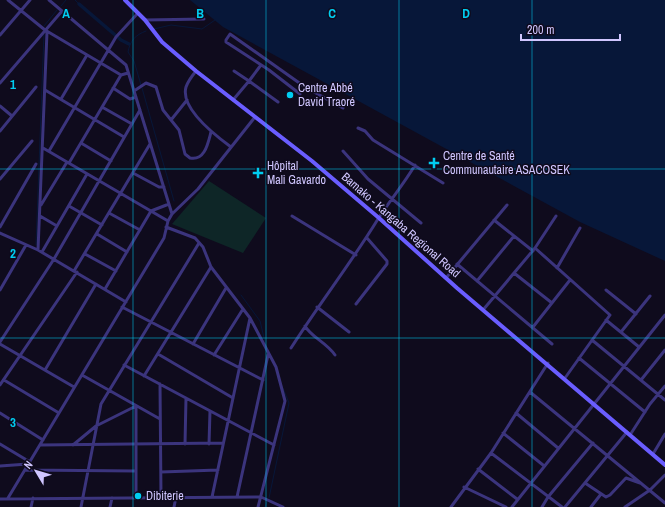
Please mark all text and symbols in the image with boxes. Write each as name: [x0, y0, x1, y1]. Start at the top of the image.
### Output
text: A: [62, 5, 70, 22]
text: B: [196, 5, 204, 22]
text: C: [328, 5, 336, 22]
text: D: [462, 5, 470, 22]
scale bar: [521, 16, 620, 42]
text: 200 m: [527, 22, 554, 38]
text: 1: [10, 76, 16, 93]
place label: Centre Abbé David Traoré: [298, 80, 355, 110]
marker: Centre Abbé David Traoré: [285, 90, 295, 100]
place label: Centre de Santé Communautaire ASACOSEK: [443, 148, 570, 178]
marker: Centre de Santé Communautaire ASACOSEK: [428, 157, 440, 169]
place label: Hôpital Mali Gavardo: [267, 158, 326, 188]
marker: Hôpital Mali Gavardo: [252, 167, 264, 179]
street label: Bamako - Kangaba Regional Road: [338, 169, 464, 281]
text: 2: [10, 245, 16, 262]
text: 3: [10, 414, 16, 431]
north arrow: [16, 451, 56, 491]
text: N: [21, 458, 36, 472]
place label: Dibiterie: [146, 488, 184, 504]
marker: Dibiterie: [133, 491, 143, 501]

